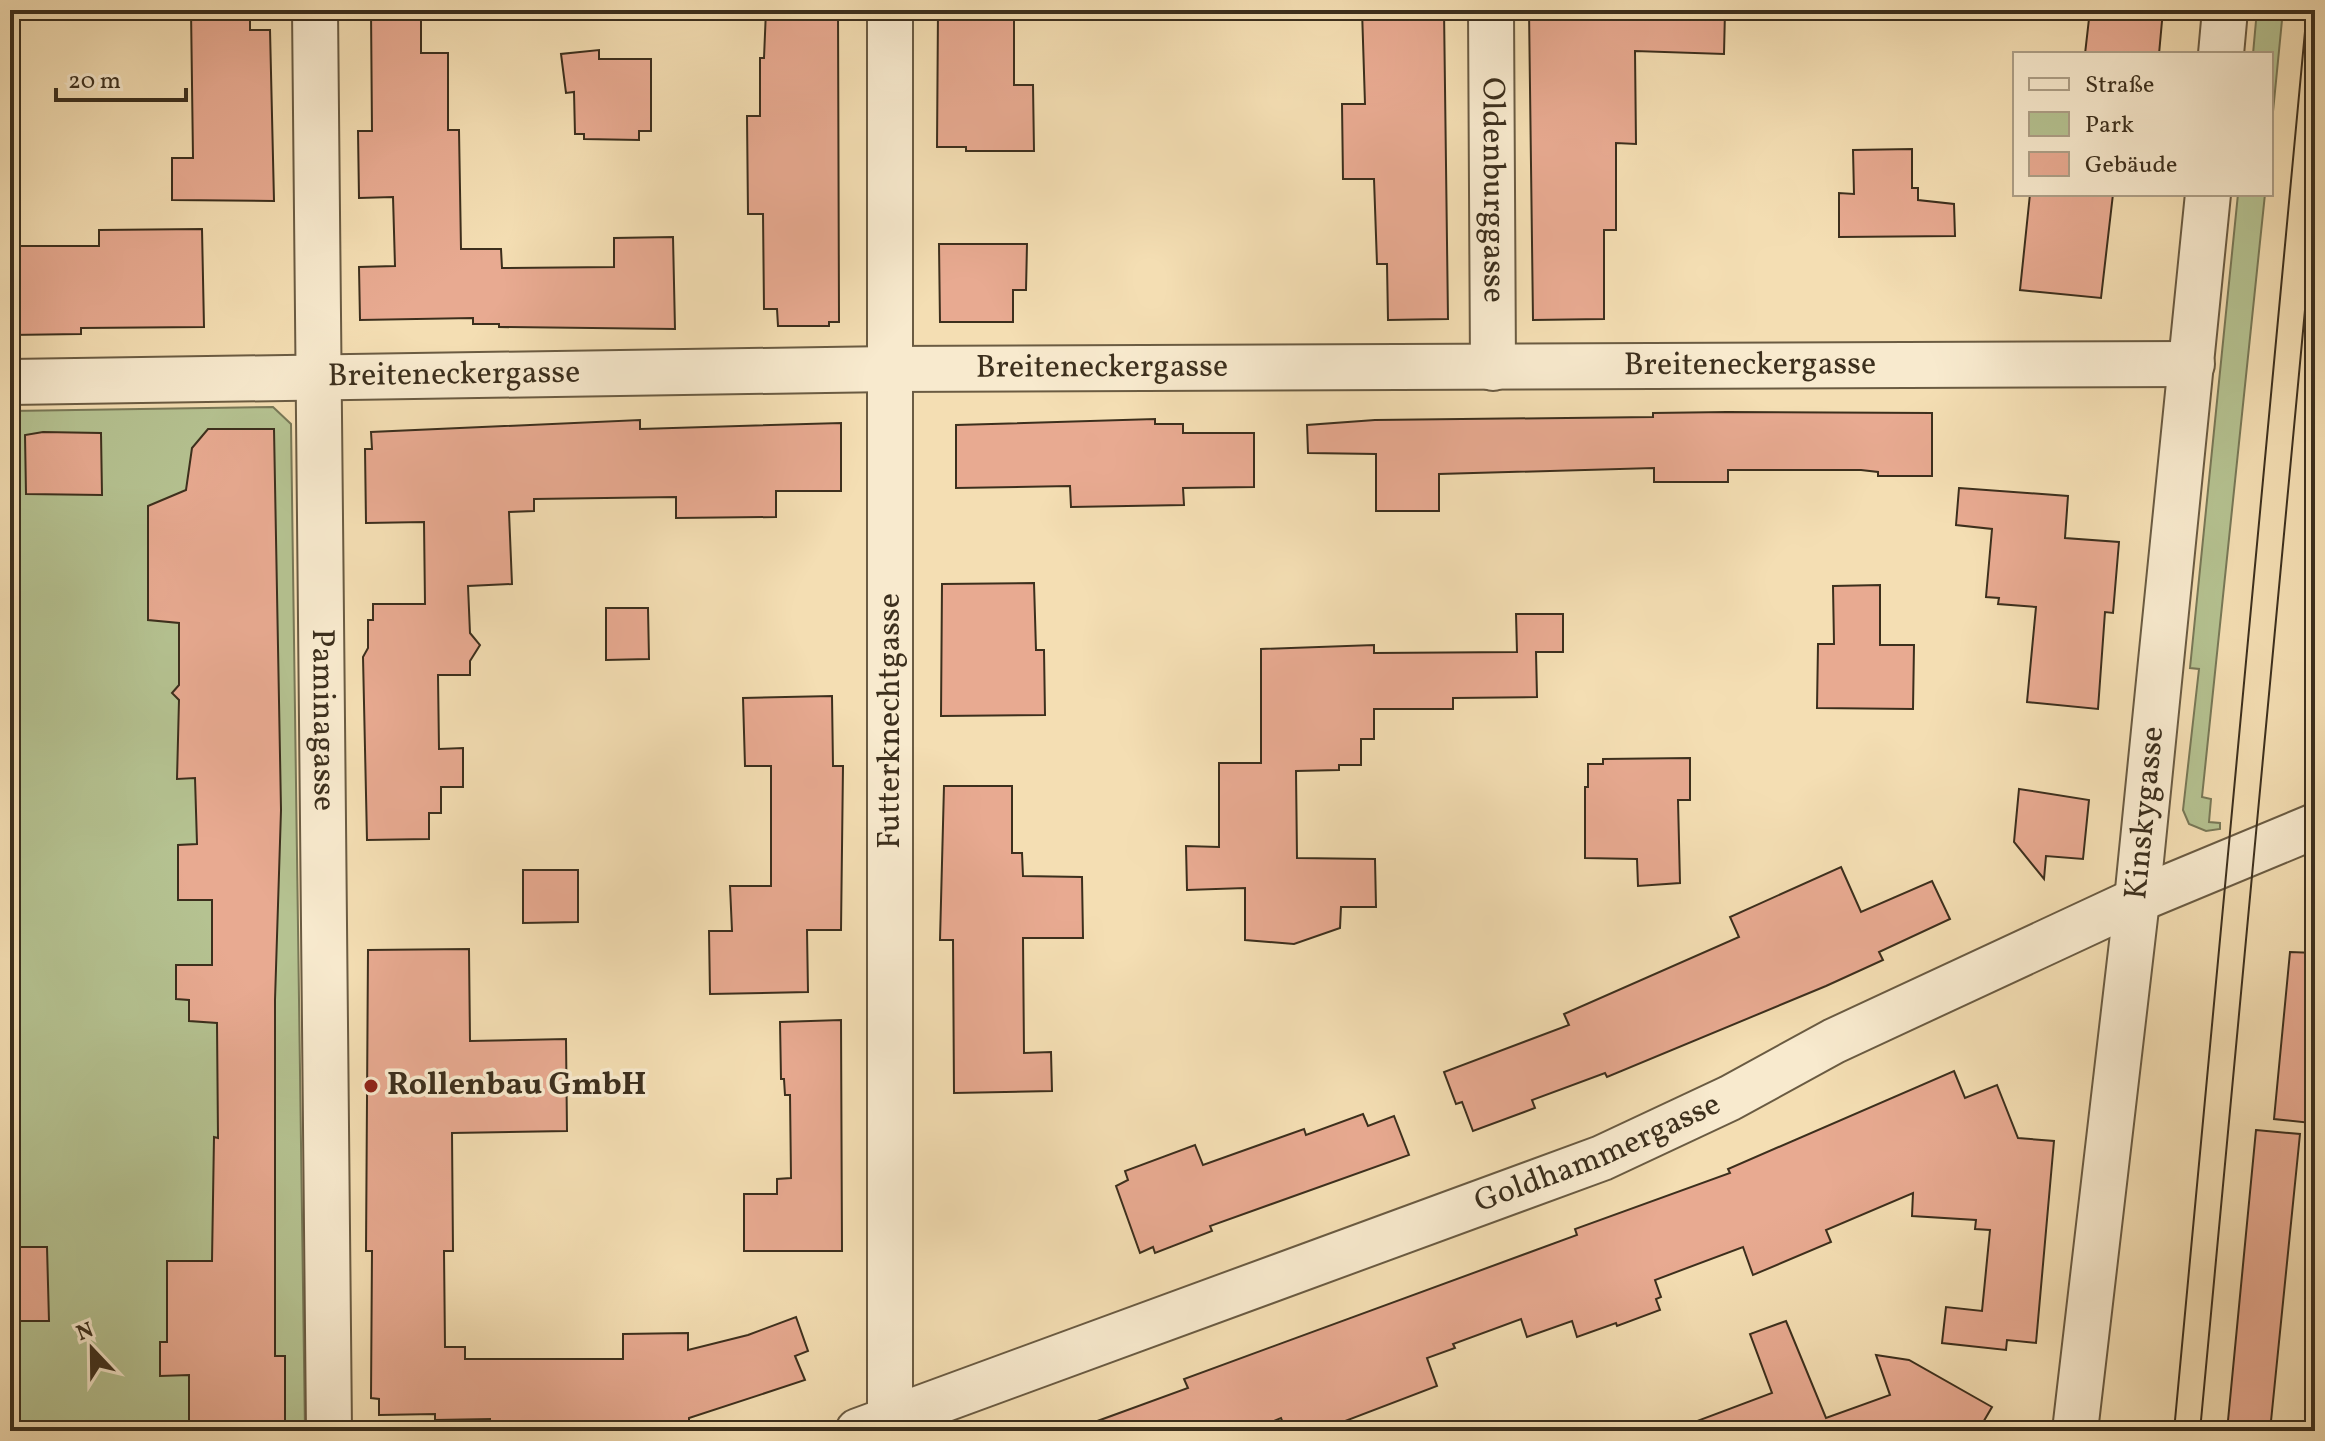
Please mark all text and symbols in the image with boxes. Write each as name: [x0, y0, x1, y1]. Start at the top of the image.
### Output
scale bar: [56, 52, 186, 102]
legend: [2013, 52, 2273, 196]
text: 20 m: [68, 65, 121, 99]
text: Straße: [2085, 69, 2154, 103]
street label: Oldenburggasse: [1469, 77, 1515, 303]
text: Park: [2085, 109, 2134, 143]
text: Gebäude: [2085, 149, 2177, 183]
street label: Breiteneckergasse: [1624, 343, 1876, 388]
street label: Breiteneckergasse: [976, 346, 1228, 391]
street label: Breiteneckergasse: [327, 352, 581, 399]
street label: Futterknechtgasse: [869, 593, 913, 849]
street label: Paminagasse: [299, 629, 345, 811]
street label: Kinskygasse: [2115, 724, 2176, 902]
place label: Rollenbau GmbH: [387, 1064, 647, 1108]
marker: Rollenbau GmbH: [362, 1077, 380, 1095]
street label: Goldhammergasse: [1469, 1083, 1728, 1225]
north arrow: [52, 1309, 132, 1389]
text: N: [72, 1315, 99, 1350]

